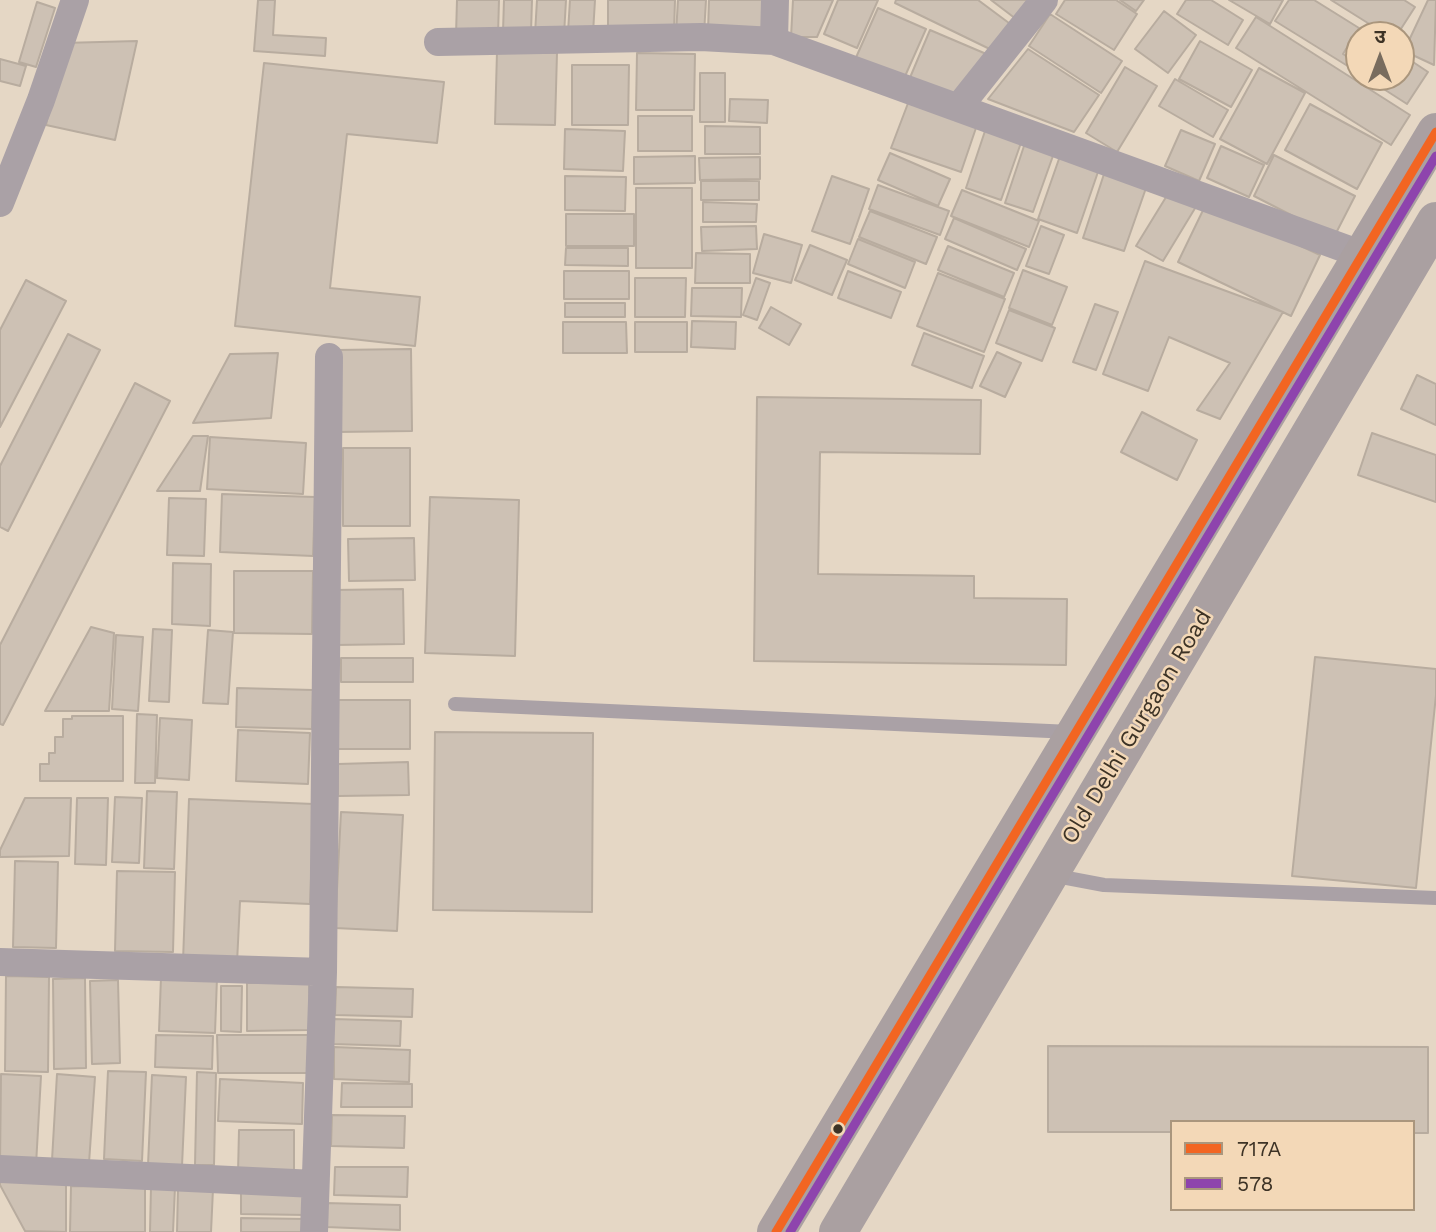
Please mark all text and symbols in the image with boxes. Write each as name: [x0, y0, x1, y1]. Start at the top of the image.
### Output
north arrow: [1345, 21, 1415, 91]
text: उ: [1374, 25, 1386, 48]
street label: Old Delhi Gurgaon Road: [1056, 605, 1218, 849]
legend: [1170, 1120, 1415, 1211]
unlabelled marker: [831, 1122, 845, 1136]
text: 717A: [1237, 1136, 1281, 1161]
text: 578: [1237, 1171, 1274, 1196]

